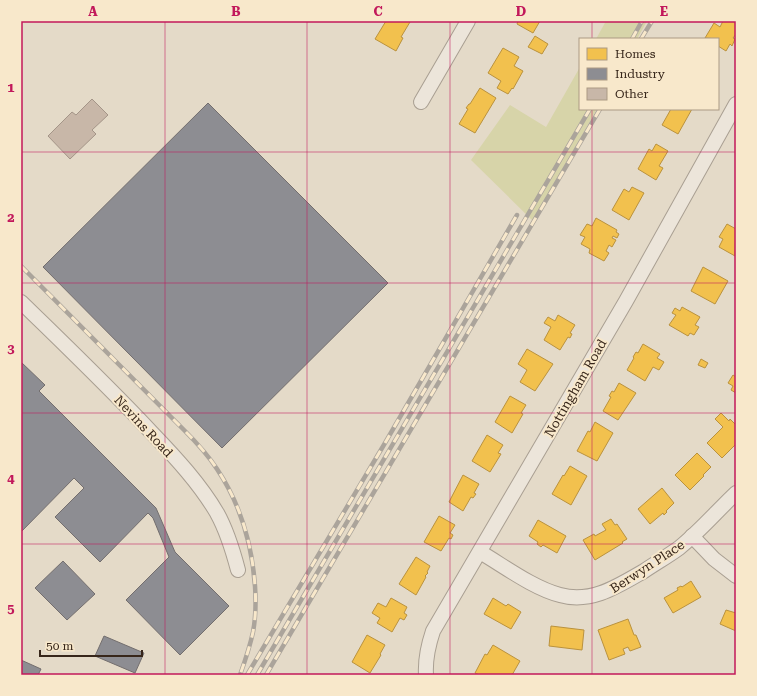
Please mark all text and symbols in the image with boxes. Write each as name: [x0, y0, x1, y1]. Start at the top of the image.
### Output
text: A: [88, 4, 98, 19]
text: B: [231, 4, 241, 19]
text: C: [373, 4, 383, 19]
text: D: [516, 4, 526, 19]
text: E: [660, 4, 668, 19]
legend: [579, 38, 719, 110]
text: Homes: [615, 47, 656, 61]
text: Industry: [615, 67, 666, 81]
text: 1: [7, 80, 15, 95]
text: Other: [615, 87, 648, 101]
text: 2: [7, 210, 15, 225]
street label: Nottingham Road: [541, 336, 610, 440]
text: 3: [7, 341, 15, 356]
street label: Nevins Road: [111, 392, 176, 461]
text: 4: [7, 471, 15, 486]
street label: Berwyn Place: [607, 537, 687, 596]
text: 5: [7, 601, 15, 616]
scale bar: [40, 632, 142, 658]
text: 50 m: [46, 639, 73, 653]

